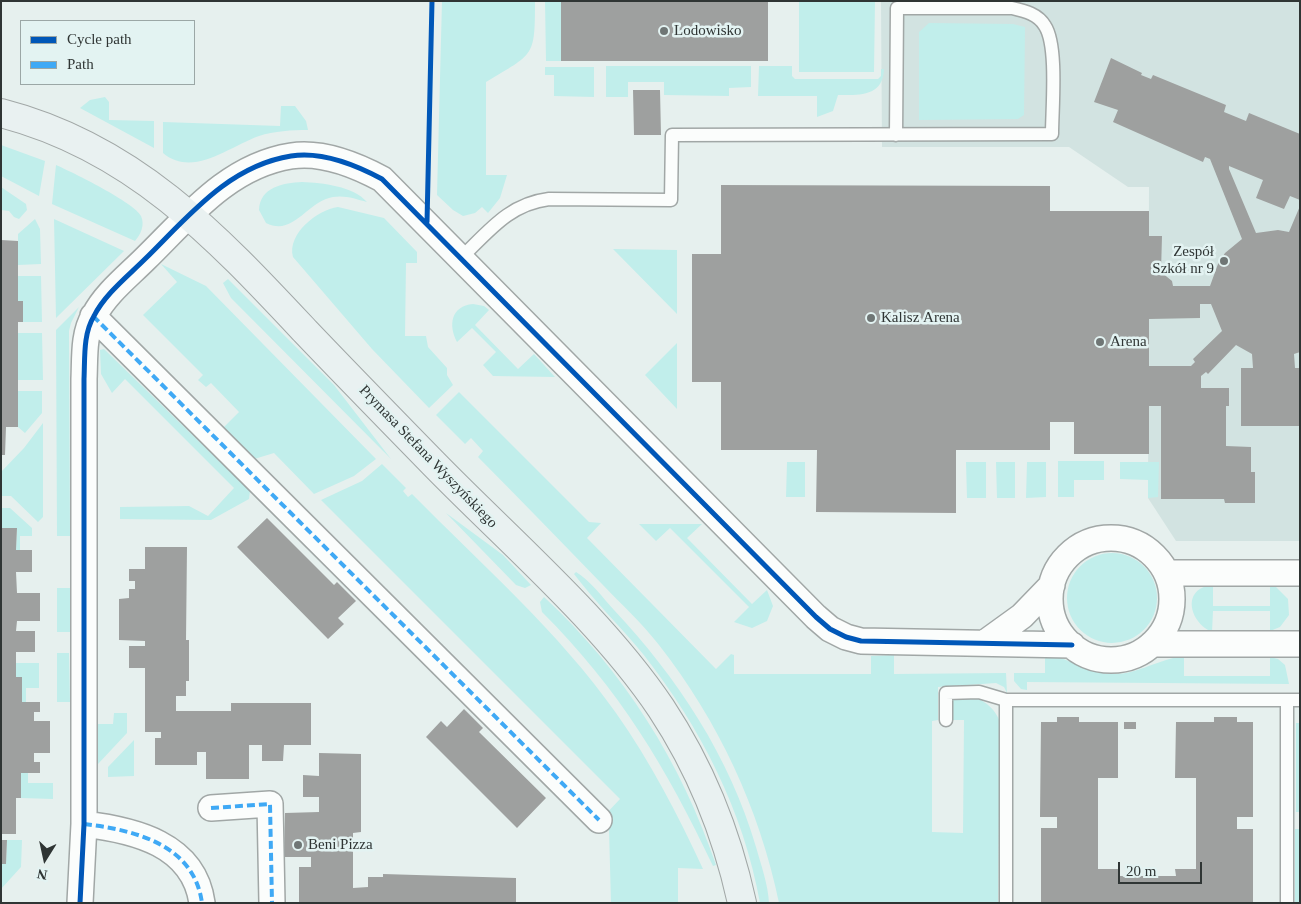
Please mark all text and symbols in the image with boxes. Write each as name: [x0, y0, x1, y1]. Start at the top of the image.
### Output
legend: [20, 20, 195, 85]
place label: Lodowisko: [674, 22, 742, 40]
marker: Lodowisko: [658, 25, 670, 37]
text: Cycle path: [67, 31, 132, 47]
text: Path: [67, 56, 94, 72]
place label: Zespół Szkół nr 9: [1152, 243, 1214, 278]
marker: Zespół Szkół nr 9: [1218, 255, 1230, 267]
place label: Kalisz Arena: [881, 309, 960, 327]
marker: Kalisz Arena: [865, 312, 877, 324]
place label: Arena: [1110, 333, 1147, 351]
marker: Arena: [1094, 336, 1106, 348]
street label: Prymasa Stefana Wyszyńskiego: [355, 382, 501, 532]
north arrow: [20, 834, 70, 884]
place label: Beni Pizza: [308, 836, 373, 854]
marker: Beni Pizza: [292, 839, 304, 851]
scale bar: [1121, 852, 1205, 884]
text: 20 m: [1126, 863, 1156, 879]
text: N: [36, 866, 49, 883]

